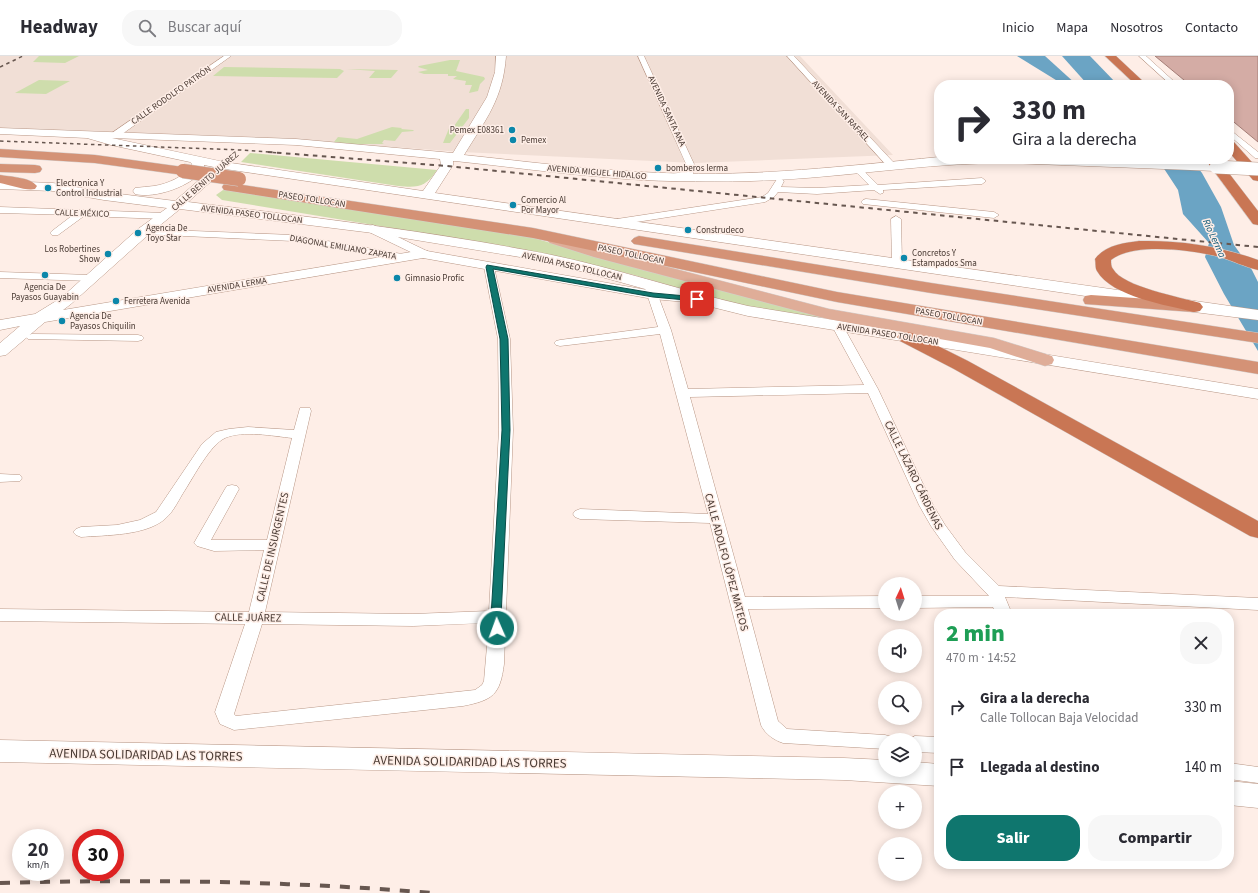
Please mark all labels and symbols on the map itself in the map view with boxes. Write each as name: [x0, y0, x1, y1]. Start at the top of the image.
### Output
street label: CALLE RODOLFO PATRÓN: [129, 63, 214, 128]
street label: AVENIDA SANTA ANA: [644, 74, 689, 149]
street label: AVENIDA SAN RAFAEL: [809, 78, 873, 145]
place label: Pemex E08361: [450, 124, 504, 137]
marker: Pemex E08361: [507, 125, 517, 135]
place label: Pemex: [521, 134, 546, 147]
marker: Pemex: [508, 135, 518, 145]
street label: CALLE BENITO JUÁREZ: [169, 148, 242, 214]
street label: AVENIDA MIGUEL HIDALGO: [547, 162, 647, 183]
place label: bomberos lerma: [666, 162, 728, 175]
marker: bomberos lerma: [653, 163, 663, 173]
place label: Electronica Y Control Industrial: [56, 177, 122, 200]
marker: Electronica Y Control Industrial: [43, 183, 53, 193]
street label: PASEO TOLLOCAN: [277, 188, 347, 211]
place label: Comercio Al Por Mayor: [521, 194, 566, 217]
marker: Comercio Al Por Mayor: [508, 200, 518, 210]
street label: AVENIDA PASEO TOLLOCAN: [200, 202, 304, 227]
street label: CALLE MÉXICO: [55, 206, 109, 221]
water label: Río Lerma: [1199, 217, 1229, 261]
place label: Agencia De Toyo Star: [146, 222, 188, 245]
place label: Construdeco: [696, 224, 744, 237]
marker: Construdeco: [683, 225, 693, 235]
marker: Agencia De Toyo Star: [133, 228, 143, 238]
street label: DIAGONAL EMILIANO ZAPATA: [289, 232, 397, 263]
street label: PASEO TOLLOCAN: [596, 241, 666, 268]
place label: Los Robertines Show: [44, 243, 101, 266]
place label: Concretos Y Estampados Sma: [912, 247, 977, 270]
marker: Los Robertines Show: [103, 249, 113, 259]
street label: AVENIDA PASEO TOLLOCAN: [521, 249, 623, 284]
marker: Concretos Y Estampados Sma: [899, 253, 909, 263]
marker: Agencia De Payasos Guayabin: [40, 270, 50, 280]
place label: Gimnasio Profic: [405, 272, 464, 285]
marker: Gimnasio Profic: [392, 273, 402, 283]
street label: AVENIDA LERMA: [206, 274, 268, 297]
place label: Agencia De Payasos Guayabin: [11, 281, 79, 304]
pin: [680, 282, 714, 316]
place label: Ferretera Avenida: [124, 295, 190, 308]
marker: Ferretera Avenida: [111, 296, 121, 306]
street label: PASEO TOLLOCAN: [914, 304, 984, 329]
place label: Agencia De Payasos Chiquilin: [70, 310, 136, 333]
marker: Agencia De Payasos Chiquilin: [57, 316, 67, 326]
street label: AVENIDA PASEO TOLLOCAN: [836, 320, 940, 349]
street label: CALLE LÁZARO CÁRDENAS: [881, 418, 947, 532]
street label: CALLE DE INSURGENTES: [253, 491, 292, 603]
street label: CALLE ADOLFO LÓPEZ MATEOS: [701, 492, 752, 633]
north arrow: [878, 577, 922, 621]
position arrow: [476, 607, 518, 649]
street label: CALLE JUÁREZ: [214, 609, 282, 626]
street label: AVENIDA SOLIDARIDAD LAS TORRES: [49, 744, 243, 766]
street label: AVENIDA SOLIDARIDAD LAS TORRES: [373, 751, 567, 773]
speed limit sign: 30: [72, 829, 124, 881]

